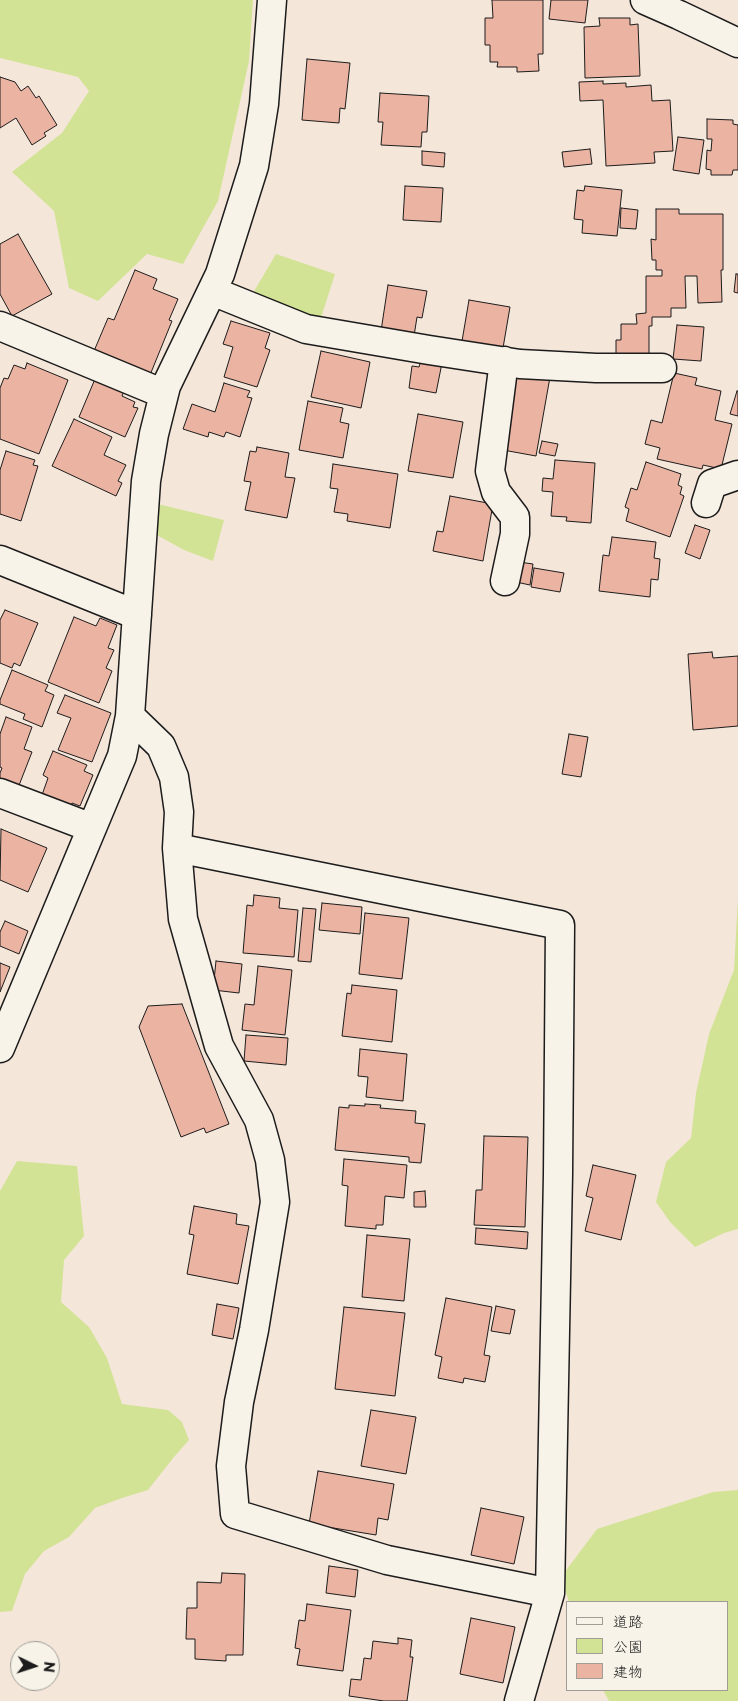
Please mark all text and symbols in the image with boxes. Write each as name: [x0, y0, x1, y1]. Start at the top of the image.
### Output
legend: [566, 1601, 728, 1691]
text: 道路: [613, 1609, 643, 1632]
text: 公園: [613, 1634, 643, 1657]
north arrow: [10, 1641, 60, 1691]
text: 建物: [613, 1659, 643, 1682]
text: N: [39, 1661, 60, 1673]

